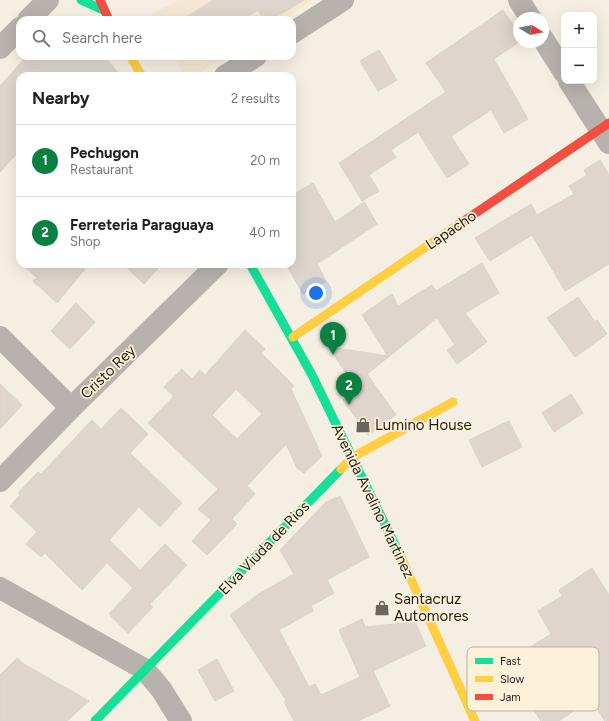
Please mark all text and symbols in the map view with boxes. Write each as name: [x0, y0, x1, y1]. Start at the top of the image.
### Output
north arrow: [513, 12, 549, 48]
map controls: [561, 12, 597, 84]
button: +: [561, 12, 597, 48]
search box: [16, 16, 296, 60]
icon: search: [30, 27, 52, 49]
text: Search here: [62, 29, 142, 47]
button: −: [561, 48, 597, 84]
text: Nearby: [32, 88, 90, 108]
text: 2 results: [231, 91, 280, 106]
text: Pechugon: [70, 144, 139, 162]
text: 1: [42, 153, 48, 168]
text: 20 m: [250, 153, 280, 168]
text: Restaurant: [70, 162, 133, 177]
street label: Lapacho: [422, 206, 480, 253]
text: Ferreteria Paraguaya: [70, 216, 214, 234]
text: 2: [41, 225, 49, 240]
text: 40 m: [249, 225, 280, 240]
text: Shop: [70, 234, 100, 249]
your location: [306, 283, 326, 303]
pin: 1: [320, 322, 346, 355]
street label: Cristo Rey: [77, 341, 139, 403]
pin: 2: [336, 372, 362, 405]
shop icon: Lumino House: [354, 416, 372, 434]
place label: Lumino House: [375, 416, 472, 434]
street label: Avenida Avelino Martinez: [328, 421, 418, 581]
street label: Elva Viuda de Rios: [215, 498, 313, 598]
place label: Santacruz Automores: [394, 590, 469, 625]
shop icon: Santacruz Automores: [373, 599, 391, 617]
legend: [467, 647, 599, 711]
text: Fast: [500, 655, 521, 668]
text: Slow: [500, 673, 524, 686]
text: Jam: [500, 691, 521, 704]

